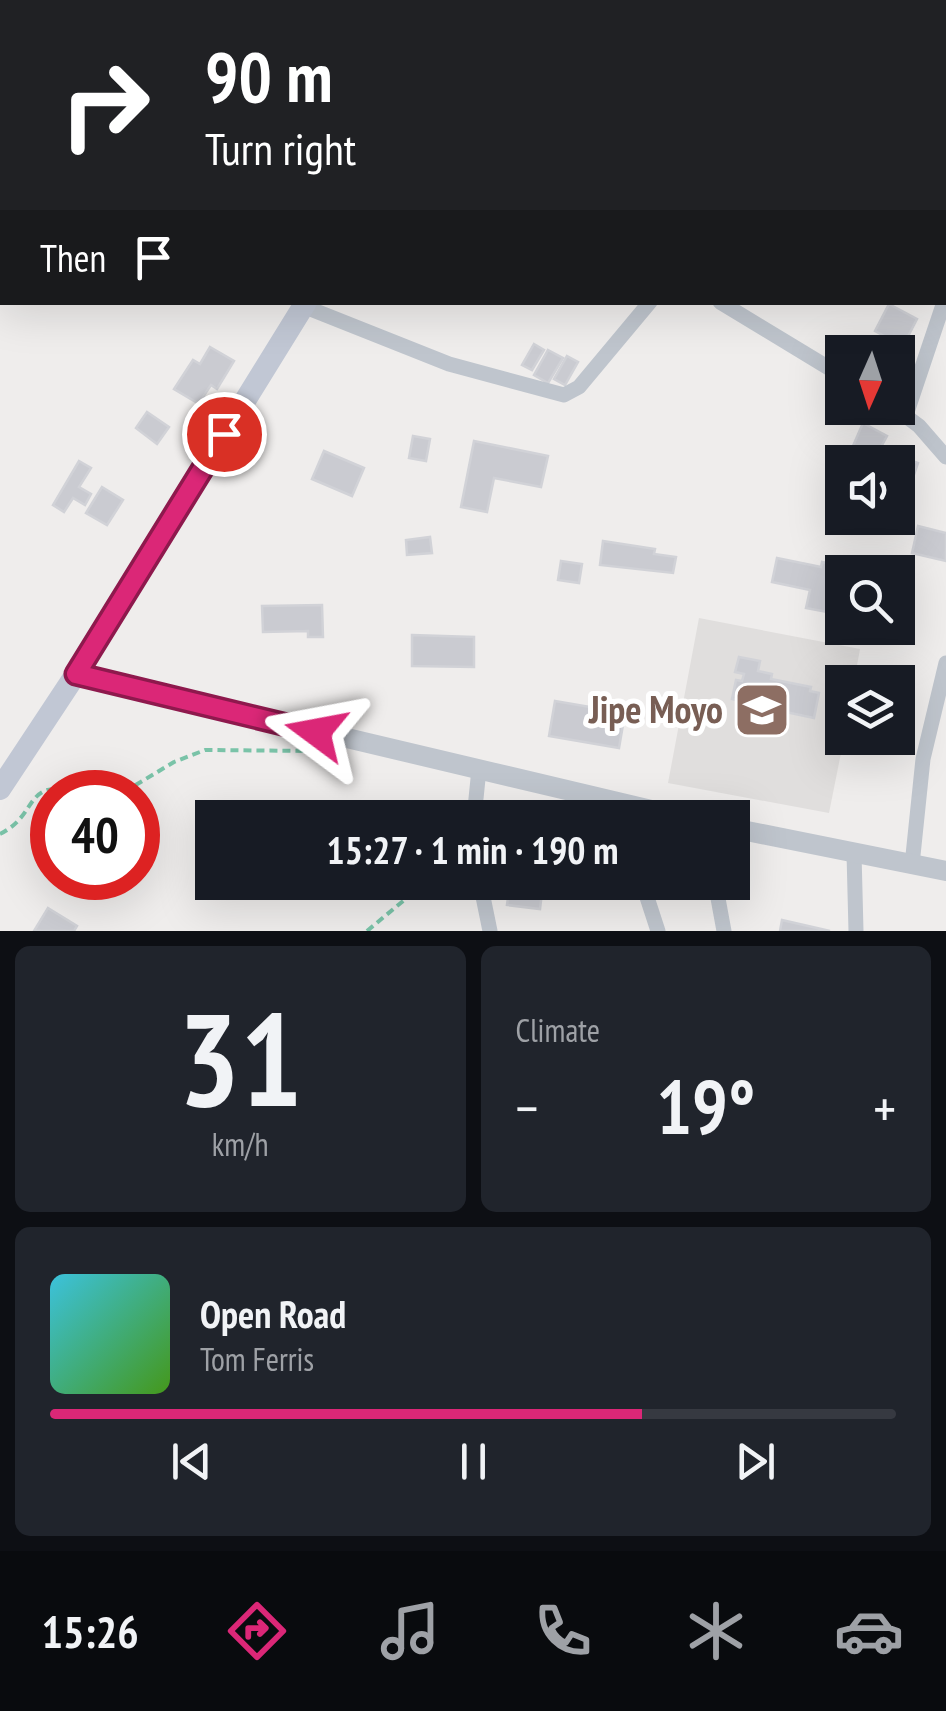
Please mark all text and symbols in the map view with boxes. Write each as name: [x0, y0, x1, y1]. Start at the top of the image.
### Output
text: 90 m: [205, 31, 333, 121]
icon: right: [40, 40, 170, 170]
text: Turn right: [205, 119, 356, 177]
icon: arrive: [126, 230, 181, 285]
text: Then: [40, 233, 106, 282]
north arrow: [825, 335, 915, 425]
map controls: [825, 335, 915, 755]
pin: [182, 392, 267, 477]
icon: arrive: [197, 407, 252, 462]
button: sound: [825, 445, 915, 535]
button: search: [825, 555, 915, 645]
button: layers: [825, 665, 915, 755]
position arrow: [264, 680, 368, 784]
school or university icon: Jipe Moyo: [732, 680, 792, 740]
place label: Jipe Moyo: [588, 684, 723, 733]
speed limit sign: 40: [30, 770, 160, 900]
text: 15:27 · 1 min · 190 m: [326, 825, 619, 874]
text: 31: [178, 974, 302, 1142]
text: Climate: [516, 1009, 600, 1051]
text: 19°: [656, 1058, 755, 1155]
text: −: [516, 1072, 538, 1143]
text: +: [873, 1072, 896, 1143]
text: km/h: [212, 1123, 269, 1165]
text: Open Road: [200, 1289, 346, 1338]
text: Tom Ferris: [200, 1338, 314, 1380]
icon: previous: [164, 1434, 219, 1489]
icon: pause: [446, 1434, 501, 1489]
icon: next: [728, 1434, 783, 1489]
icon: directions: [222, 1596, 292, 1666]
icon: music: [375, 1596, 445, 1666]
icon: phone: [528, 1596, 598, 1666]
icon: climate: [681, 1596, 751, 1666]
icon: car: [834, 1596, 904, 1666]
text: 15:26: [42, 1602, 139, 1660]

